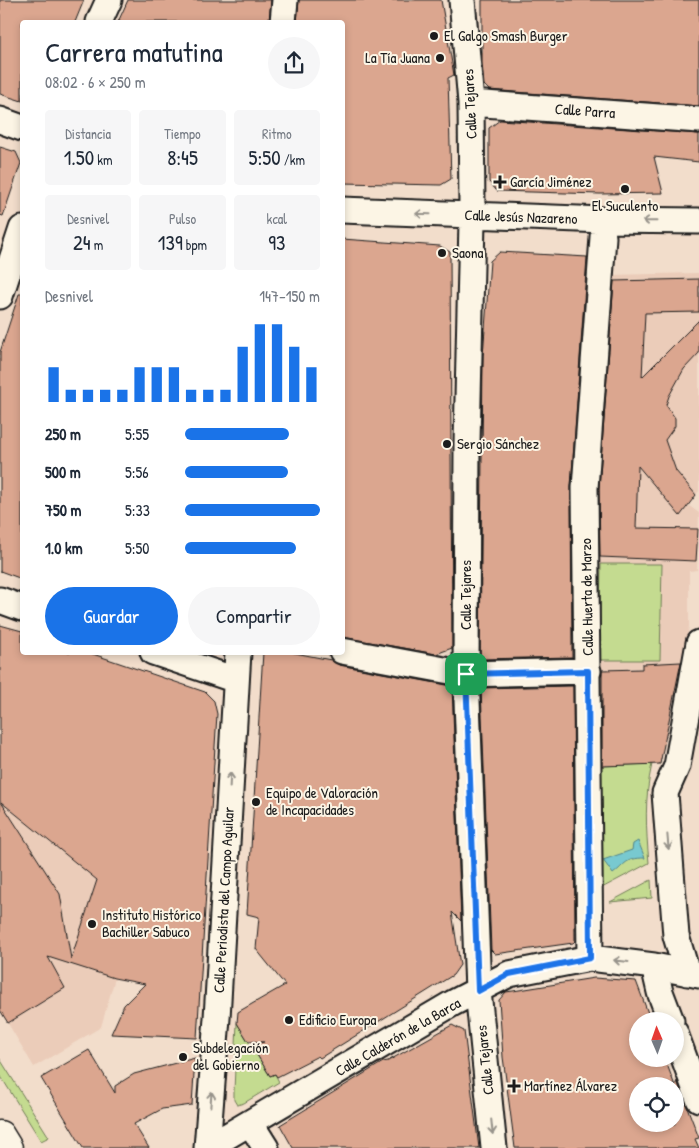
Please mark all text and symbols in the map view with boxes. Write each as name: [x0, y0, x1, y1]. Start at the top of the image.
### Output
place label: El Galgo Smash Burger: [444, 25, 568, 46]
marker: El Galgo Smash Burger: [428, 30, 440, 42]
text: Carrera matutina: [45, 33, 223, 71]
button: share: [268, 37, 320, 89]
place label: La Tía Juana: [365, 47, 430, 68]
marker: La Tía Juana: [434, 52, 446, 64]
street label: Calle Tejares: [457, 68, 482, 139]
text: 08:02 · 6 × 250 m: [45, 71, 146, 93]
street label: Calle Parra: [554, 98, 616, 123]
text: Distancia: [65, 124, 111, 143]
text: Tiempo: [164, 124, 201, 143]
text: Ritmo: [262, 124, 292, 143]
text: 1.50: [64, 143, 94, 172]
text: 8:45: [167, 143, 198, 172]
text: 5:50: [249, 143, 281, 172]
text: km: [94, 150, 113, 169]
text: /km: [281, 150, 305, 169]
place label: García Jiménez: [510, 171, 592, 192]
marker: García Jiménez: [494, 176, 506, 188]
marker: El Suculento: [619, 183, 631, 195]
place label: El Suculento: [592, 195, 658, 216]
street label: Calle Jesús Nazareno: [464, 204, 578, 229]
text: Desnivel: [67, 209, 109, 228]
text: Pulso: [169, 209, 196, 228]
text: kcal: [267, 209, 287, 228]
one-way arrow: [416, 209, 432, 218]
one-way arrow: [643, 216, 659, 226]
text: 24: [73, 228, 91, 257]
text: 139: [158, 228, 183, 257]
text: 93: [268, 228, 285, 257]
text: m: [91, 235, 103, 254]
text: bpm: [183, 235, 207, 254]
place label: Saona: [452, 242, 484, 263]
marker: Saona: [436, 247, 448, 259]
text: Desnivel: [45, 285, 93, 307]
text: 147–150 m: [259, 285, 320, 307]
text: 250 m: [45, 423, 81, 445]
text: 5:55: [125, 423, 149, 445]
place label: Sergio Sánchez: [457, 433, 540, 454]
marker: Sergio Sánchez: [441, 438, 453, 450]
text: 500 m: [45, 461, 81, 483]
text: 5:56: [125, 461, 149, 483]
text: 750 m: [45, 499, 81, 521]
text: 5:33: [125, 499, 150, 521]
text: 1.0 km: [45, 537, 83, 559]
text: 5:50: [125, 537, 149, 559]
street label: Calle Huerta de Marzo: [575, 538, 598, 656]
street label: Calle Tejares: [455, 560, 476, 630]
button: Guardar: [45, 587, 178, 645]
button: Compartir: [188, 587, 320, 645]
pin: [445, 653, 487, 695]
icon: arrive: [452, 660, 480, 688]
one-way arrow: [226, 772, 235, 788]
place label: Equipo de Valoración de Incapacidades: [266, 782, 378, 820]
marker: Equipo de Valoración de Incapacidades: [250, 796, 262, 808]
street label: Calle Periodista del Campo Aguilar: [208, 806, 239, 994]
one-way arrow: [663, 833, 672, 849]
place label: Instituto Histórico Bachiller Sabuco: [102, 904, 201, 942]
marker: Instituto Histórico Bachiller Sabuco: [86, 918, 98, 930]
one-way arrow: [614, 956, 630, 966]
street label: Calle Calderón de la Barca: [331, 992, 464, 1081]
place label: Edificio Europa: [299, 1009, 376, 1030]
north arrow: [629, 1012, 684, 1068]
map controls: [629, 1012, 684, 1132]
marker: Edificio Europa: [283, 1014, 295, 1026]
street label: Calle Tejares: [470, 1024, 499, 1096]
place label: Subdelegación del Gobierno: [193, 1037, 269, 1075]
marker: Subdelegación del Gobierno: [177, 1051, 189, 1063]
place label: Martínez Álvarez: [524, 1075, 618, 1096]
button: locate: [629, 1077, 684, 1132]
marker: Martínez Álvarez: [508, 1080, 520, 1092]
one-way arrow: [206, 1092, 216, 1108]
one-way arrow: [487, 1118, 496, 1134]

